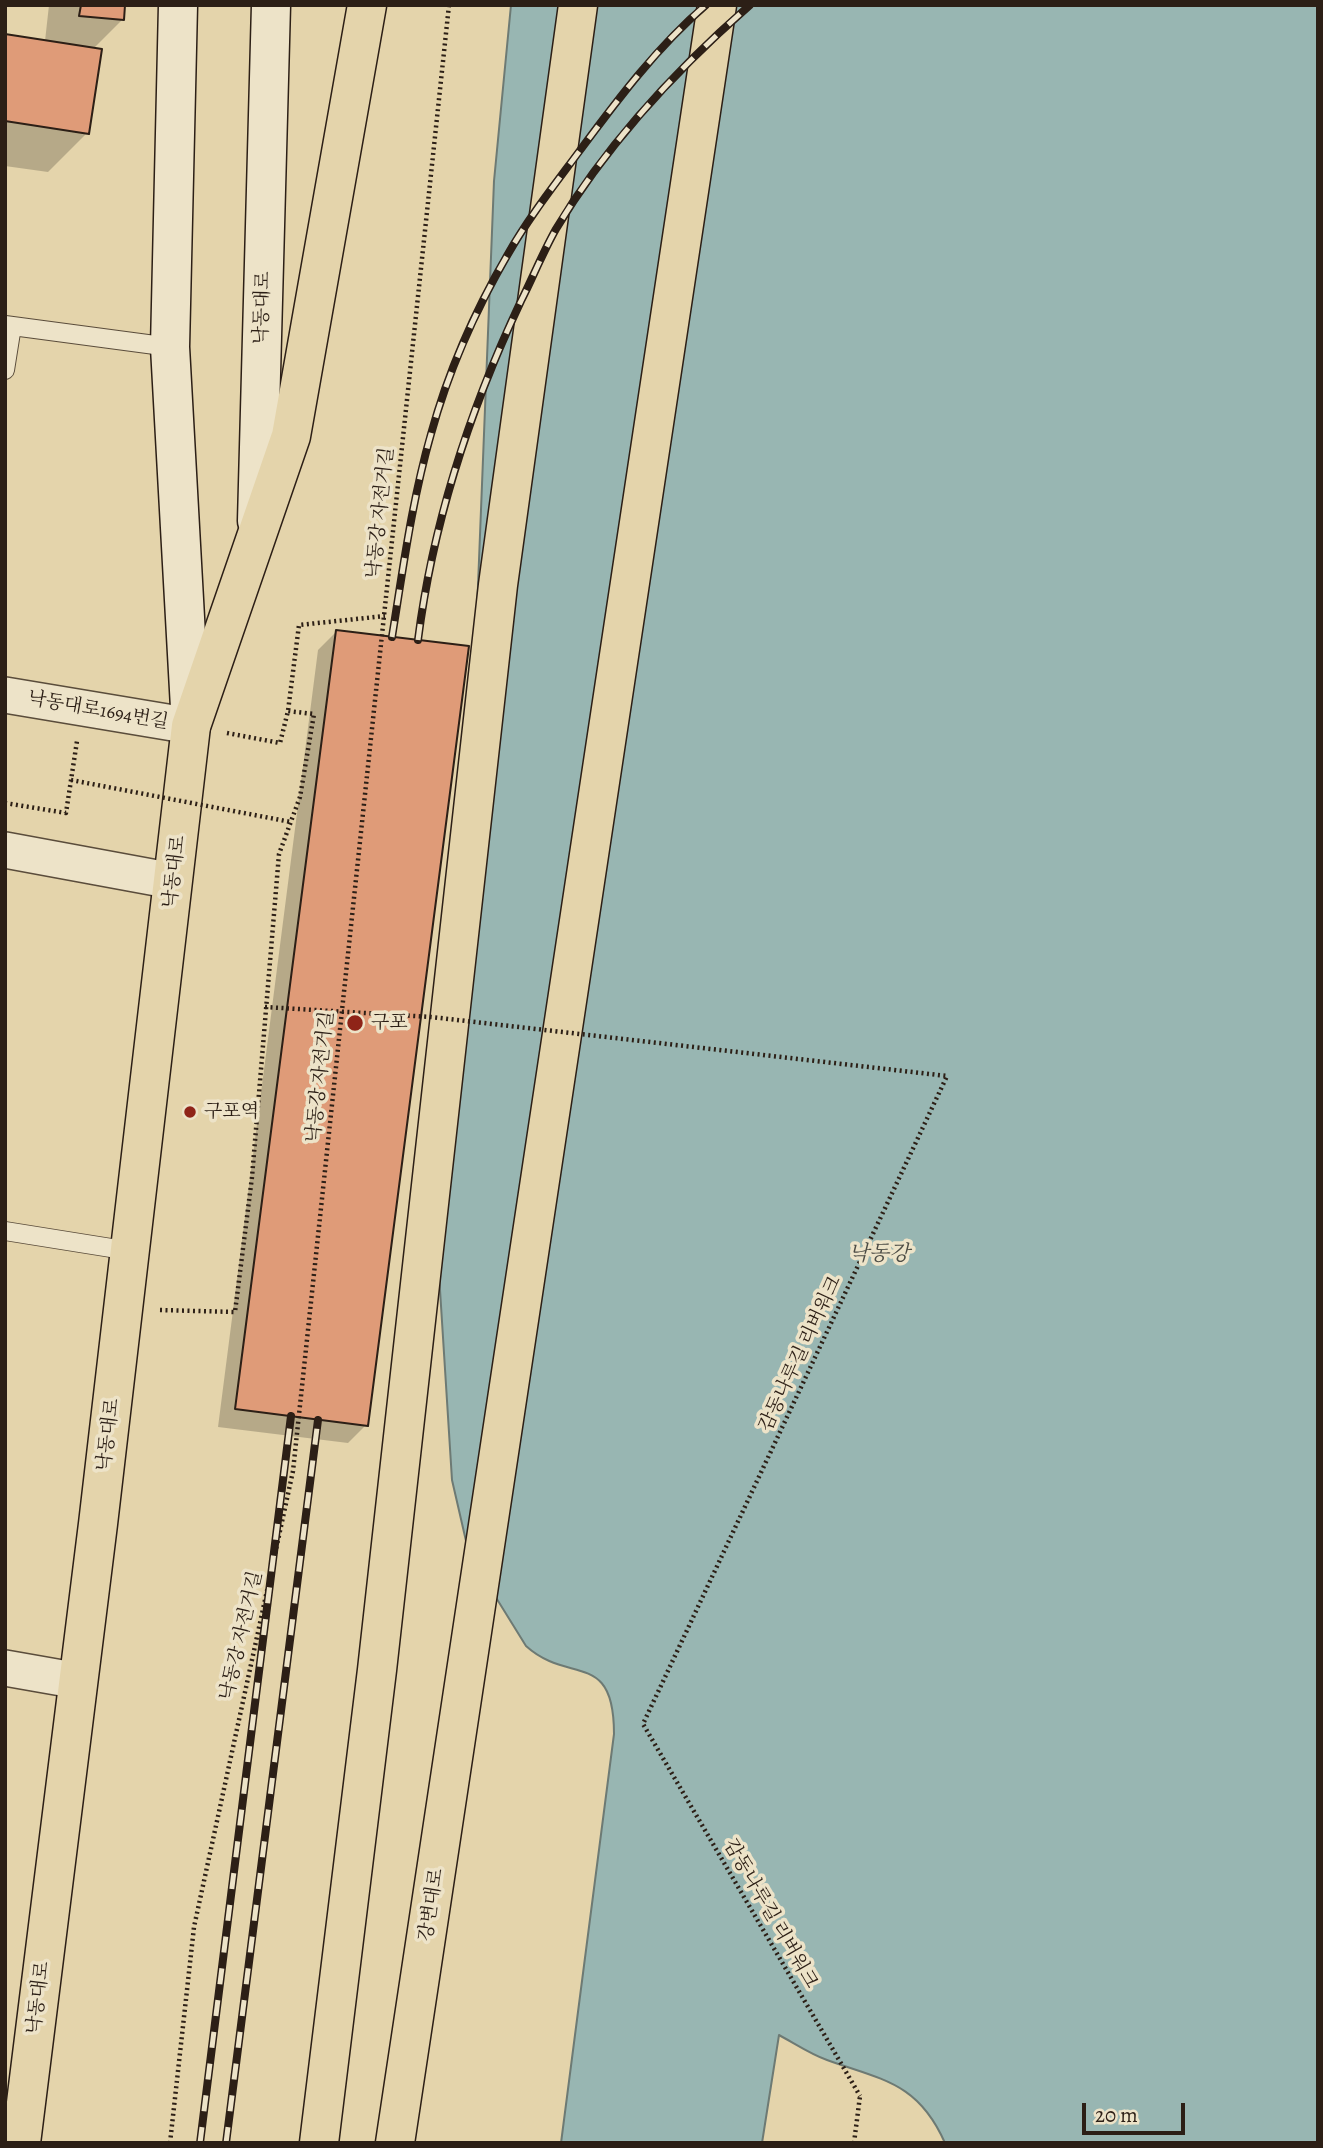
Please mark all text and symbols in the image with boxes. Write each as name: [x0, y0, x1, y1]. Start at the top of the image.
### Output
street label: 낙동대로: [250, 271, 276, 345]
street label: 낙동강 자전거길: [363, 446, 399, 580]
street label: 낙동대로1694번길: [26, 687, 170, 735]
street label: 낙동대로: [159, 834, 191, 910]
street label: 낙동강 자전거길: [303, 1010, 339, 1144]
place label: 구포: [371, 1012, 408, 1034]
marker: 구포: [345, 1013, 365, 1033]
place label: 구포역: [204, 1101, 259, 1123]
marker: 구포역: [182, 1104, 198, 1120]
water label: 낙동강: [849, 1242, 909, 1268]
street label: 감동나루길 리버워크: [755, 1273, 847, 1435]
street label: 낙동대로: [93, 1397, 125, 1473]
street label: 낙동강 자전거길: [216, 1569, 268, 1703]
street label: 감동나루길 리버워크: [718, 1835, 822, 1993]
street label: 강변대로: [415, 1867, 449, 1943]
street label: 낙동대로: [23, 1960, 55, 2036]
scale bar: [1085, 2088, 1188, 2132]
text: 20 m: [1095, 2101, 1138, 2129]

